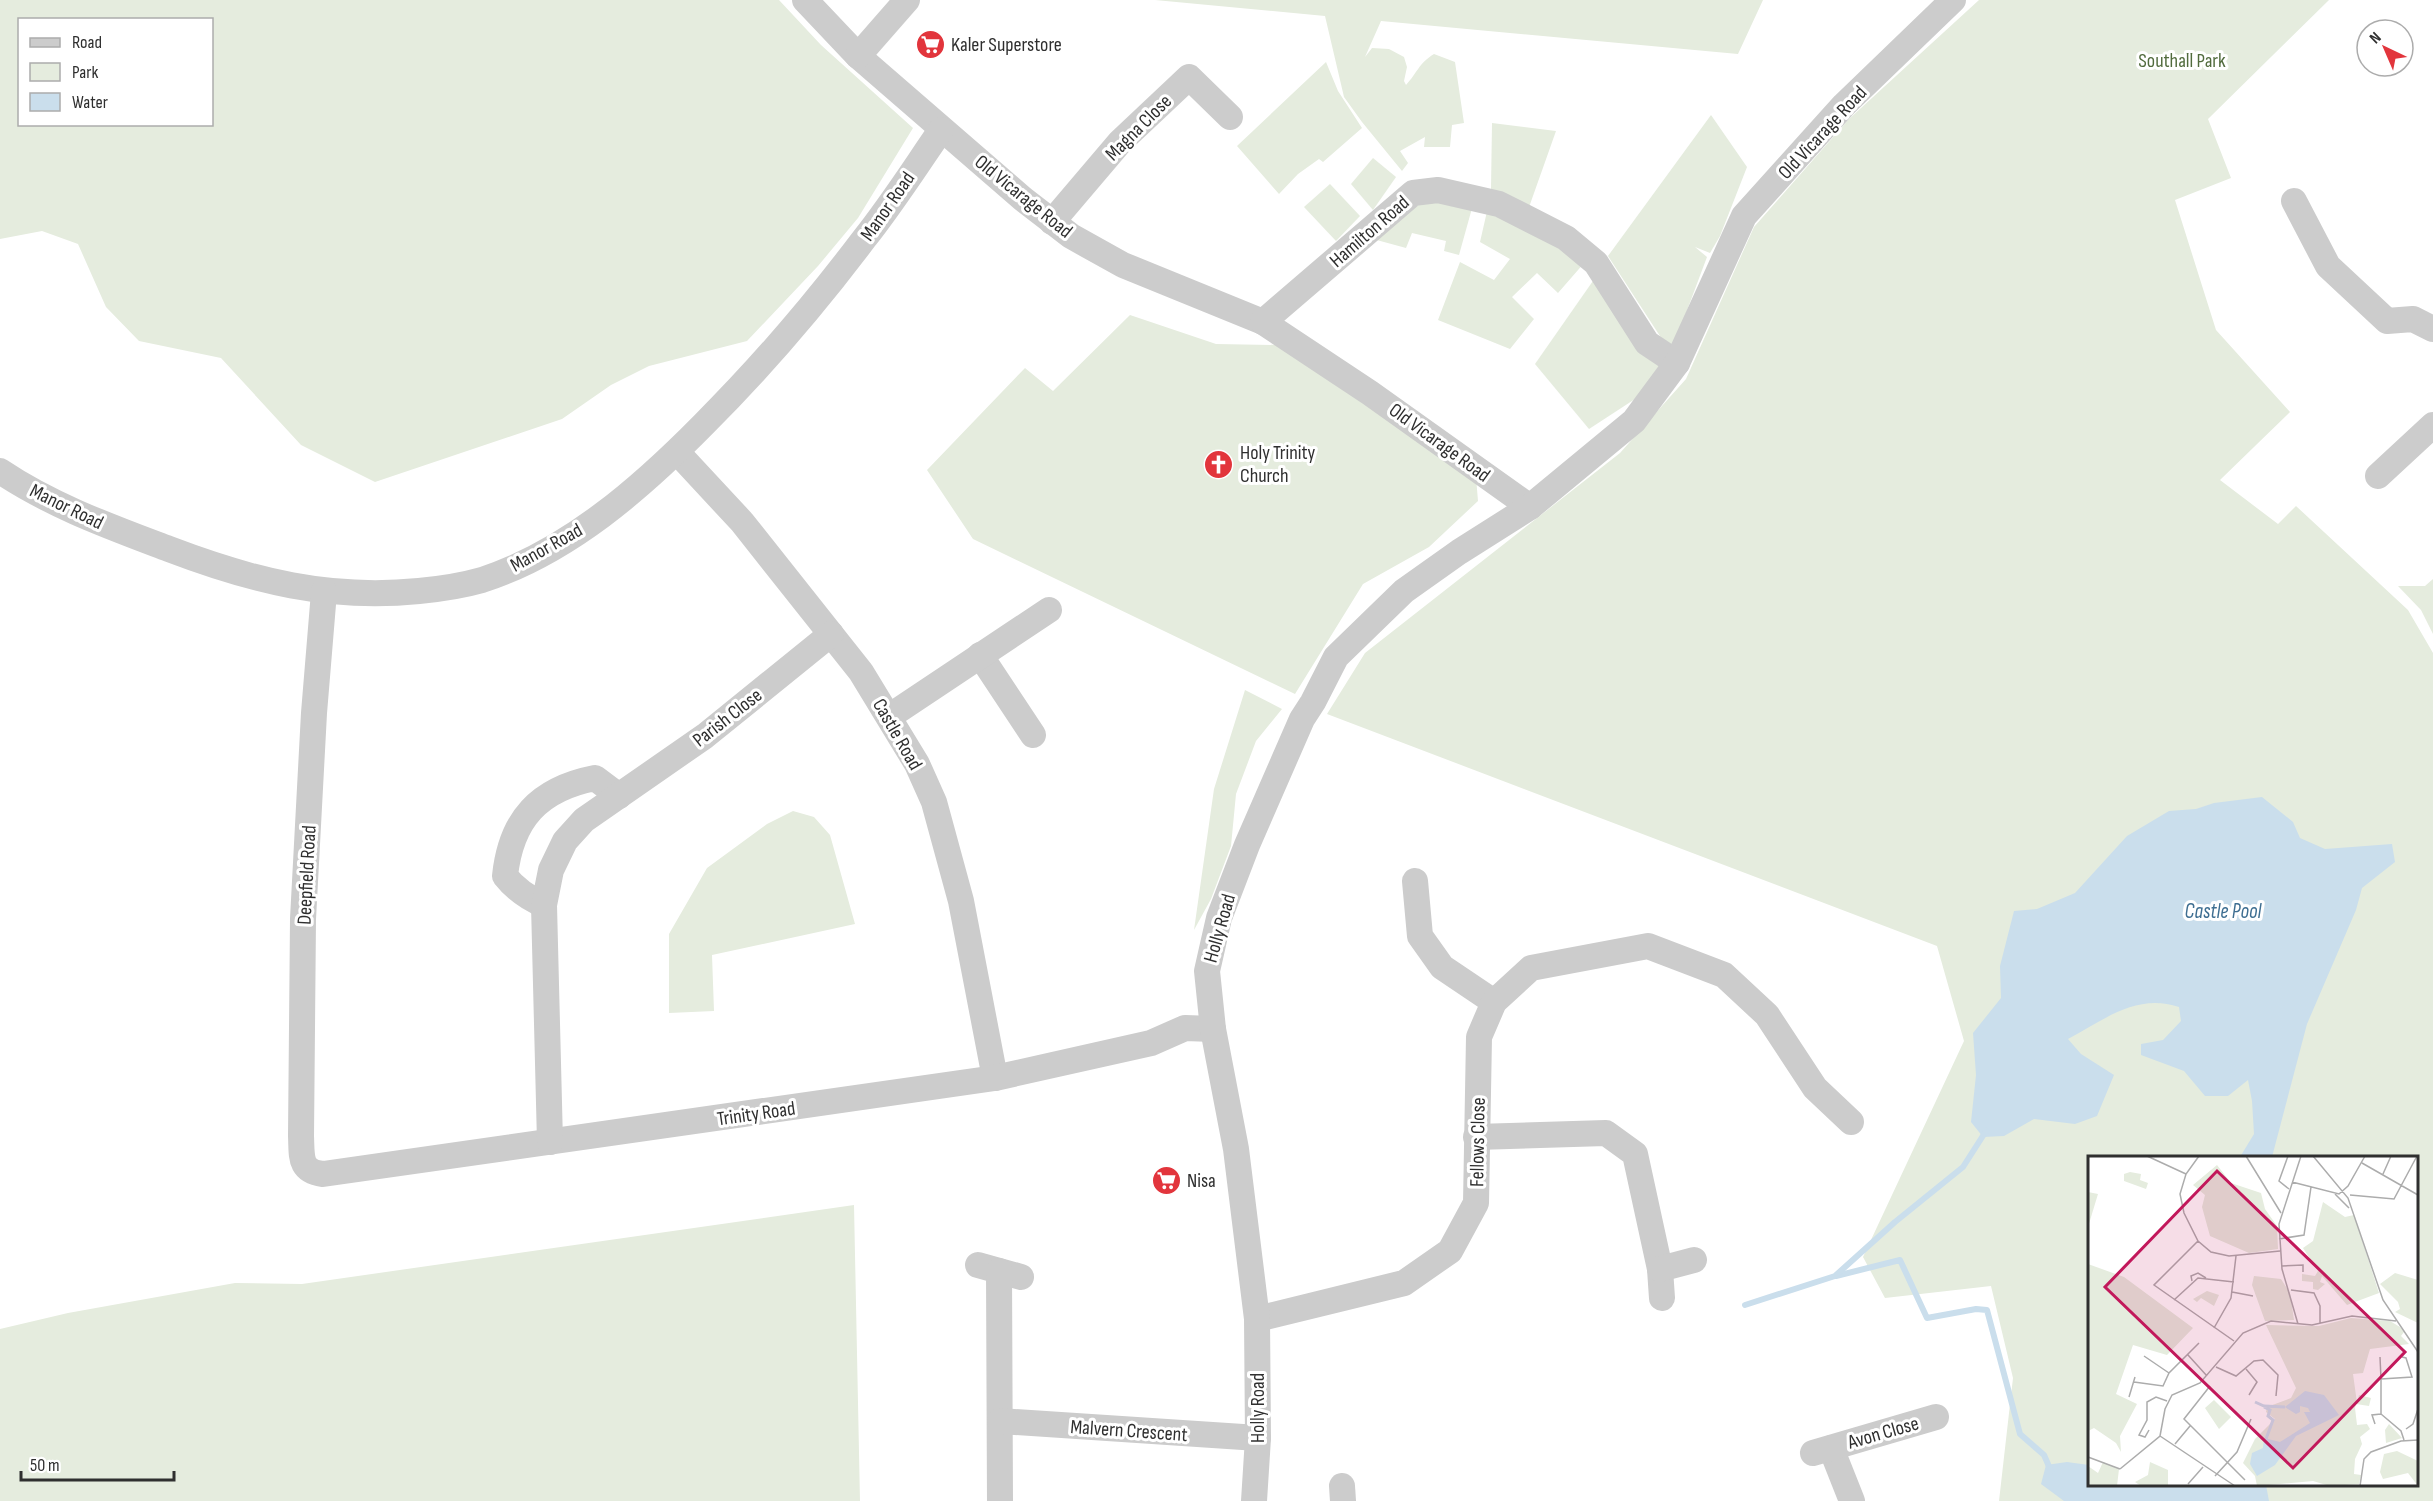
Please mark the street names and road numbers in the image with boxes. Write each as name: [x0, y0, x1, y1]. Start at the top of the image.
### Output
street label: Old Vicarage Road: [1773, 81, 1872, 184]
street label: Magna Close: [1101, 90, 1177, 166]
street label: Old Vicarage Road: [970, 150, 1077, 243]
street label: Manor Road: [855, 167, 920, 246]
street label: Hamilton Road: [1325, 191, 1414, 273]
street label: Old Vicarage Road: [1384, 398, 1495, 487]
street label: Manor Road: [26, 479, 107, 535]
street label: Manor Road: [506, 518, 587, 577]
street label: Parish Close: [688, 683, 767, 752]
street label: Castle Road: [867, 694, 927, 775]
street label: Deepfield Road: [292, 825, 322, 925]
street label: Holly Road: [1199, 891, 1241, 965]
street label: Trinity Road: [715, 1097, 797, 1131]
street label: Fellows Close: [1465, 1097, 1491, 1187]
street label: Holly Road: [1246, 1373, 1270, 1443]
street label: Avon Close: [1844, 1411, 1922, 1455]
street label: Malvern Crescent: [1070, 1415, 1188, 1447]

